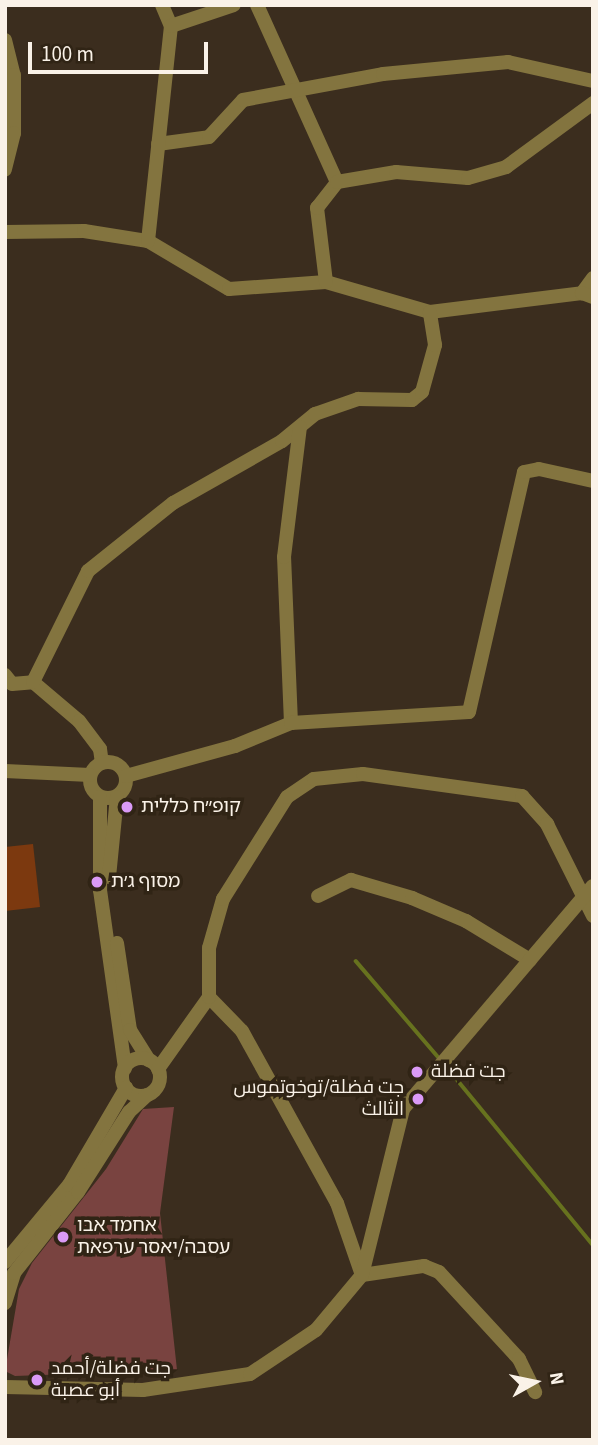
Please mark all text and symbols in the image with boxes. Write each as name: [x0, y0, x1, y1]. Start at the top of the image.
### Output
scale bar: [32, 28, 212, 72]
text: 100 m: [41, 39, 94, 69]
place label: קופ״ח כללית: [141, 796, 241, 818]
marker: קופ״ח כללית: [119, 799, 135, 815]
place label: מסוף ג׳ת: [111, 871, 180, 893]
marker: מסוף ג׳ת: [89, 874, 105, 890]
place label: جت فضلة: [431, 1061, 505, 1083]
marker: جت فضلة: [409, 1064, 425, 1080]
place label: جت فضلة/توخوتموس الثالث: [233, 1077, 404, 1121]
marker: جت فضلة/توخوتموس الثالث: [410, 1091, 426, 1107]
place label: אחמד אבו עסבה/יאסר ערפאת: [77, 1215, 230, 1259]
marker: אחמד אבו עסבה/יאסר ערפאת: [55, 1229, 71, 1245]
north arrow: [500, 1347, 570, 1417]
place label: جت فضلة/أحمد أبو عصبة: [51, 1358, 171, 1402]
text: N: [542, 1370, 571, 1387]
marker: جت فضلة/أحمد أبو عصبة: [29, 1372, 45, 1388]

